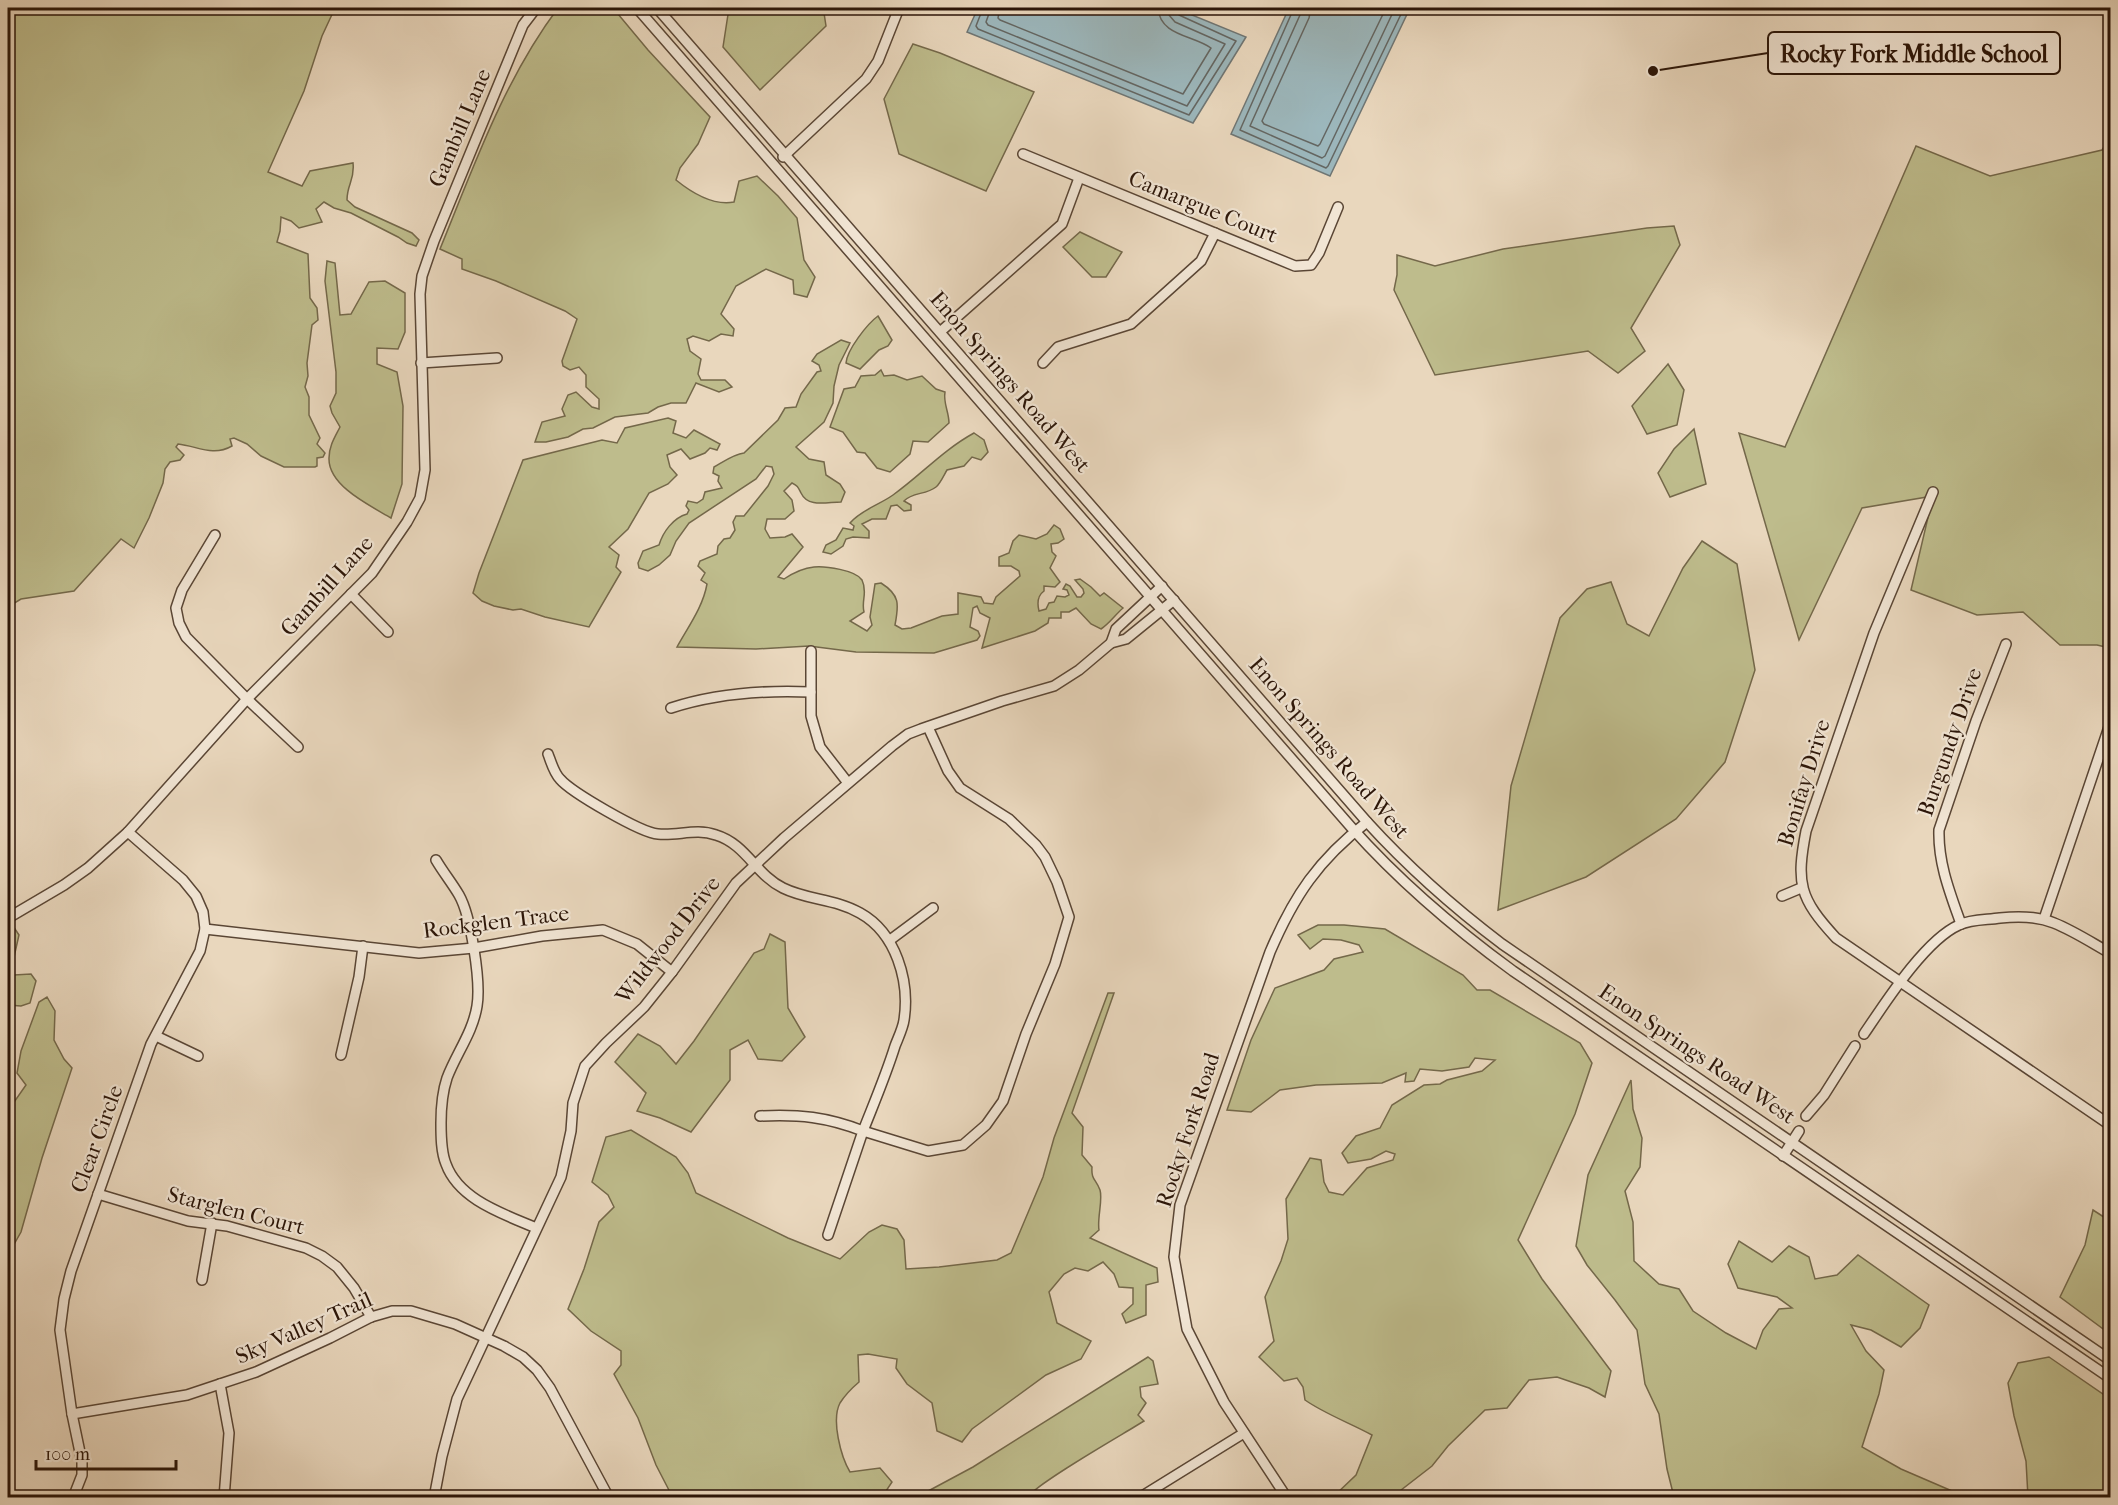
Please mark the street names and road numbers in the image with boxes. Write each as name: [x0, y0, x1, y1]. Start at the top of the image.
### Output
street label: Gambill Lane: [423, 65, 497, 191]
street label: Camargue Court: [1125, 165, 1281, 249]
street label: Enon Springs Road West: [924, 286, 1096, 478]
street label: Gambill Lane: [275, 530, 379, 641]
street label: Enon Springs Road West: [1243, 652, 1415, 844]
street label: Burgundy Drive: [1912, 664, 1988, 820]
street label: Bonifay Drive: [1772, 716, 1836, 850]
street label: Wildwood Drive: [610, 871, 726, 1010]
street label: Rockglen Trace: [421, 900, 571, 944]
street label: Enon Springs Road West: [1594, 978, 1800, 1130]
street label: Rocky Fork Road: [1151, 1048, 1226, 1211]
street label: Clear Circle: [66, 1081, 129, 1196]
street label: Starglen Court: [165, 1181, 307, 1241]
street label: Sky Valley Trail: [232, 1286, 376, 1370]

